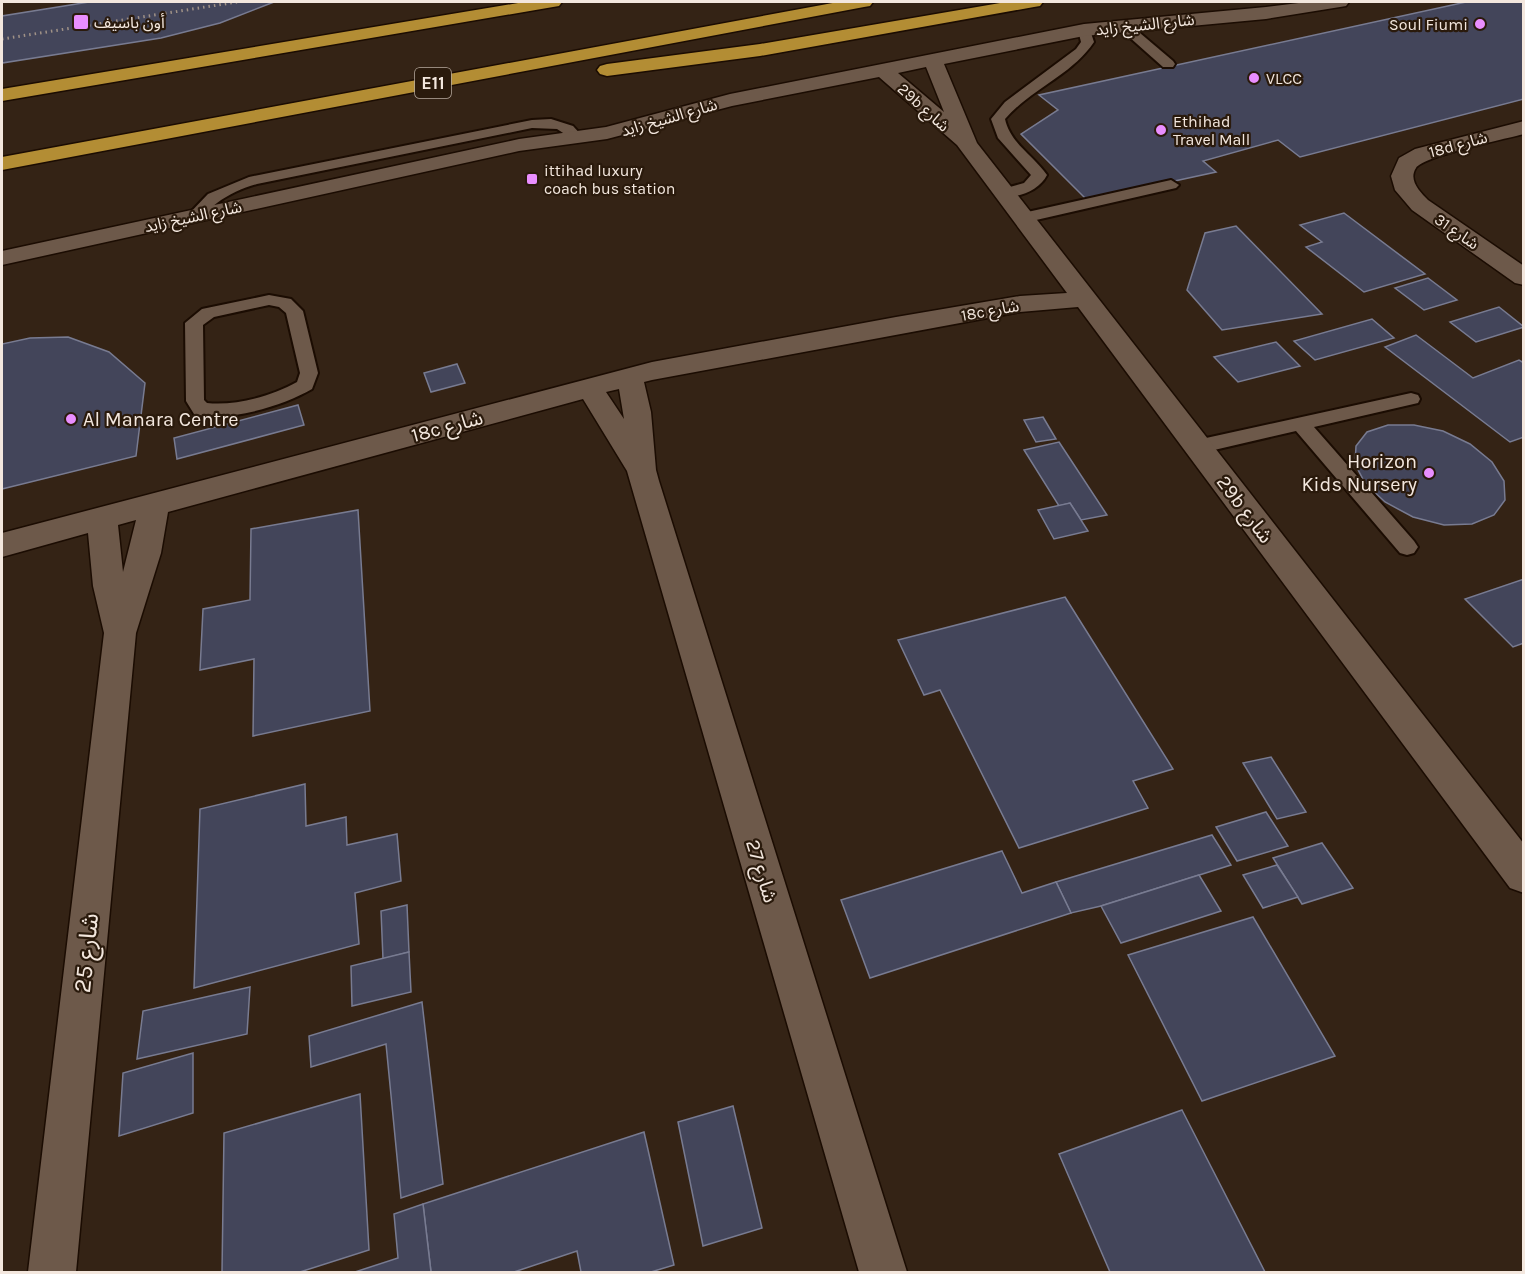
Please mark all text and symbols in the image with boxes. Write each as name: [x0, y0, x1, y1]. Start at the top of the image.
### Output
street label: شارع الشيخ زايد: [1095, 10, 1196, 42]
marker: أون باسيف: [72, 13, 90, 31]
place label: أون باسيف: [94, 13, 165, 32]
place label: Soul Fiumi: [1389, 15, 1468, 34]
marker: Soul Fiumi: [1473, 17, 1487, 31]
road number: E11: [415, 68, 451, 98]
place label: VLCC: [1266, 69, 1302, 88]
marker: VLCC: [1247, 71, 1261, 85]
street label: 29b شارع: [892, 79, 953, 138]
street label: شارع الشيخ زايد: [619, 95, 720, 143]
place label: Ethihad Travel Mall: [1173, 112, 1250, 149]
marker: Ethihad Travel Mall: [1154, 123, 1168, 137]
street label: 18d شارع: [1427, 128, 1490, 164]
place label: ittihad luxury coach bus station: [544, 161, 675, 198]
marker: ittihad luxury coach bus station: [525, 172, 539, 186]
street label: شارع الشيخ زايد: [143, 197, 244, 239]
street label: شارع 31: [1429, 209, 1483, 256]
street label: 18c شارع: [960, 296, 1021, 328]
street label: 18c شارع: [409, 406, 486, 450]
place label: Al Manara Centre: [83, 408, 238, 431]
marker: Al Manara Centre: [64, 412, 78, 426]
place label: Horizon Kids Nursery: [1301, 450, 1417, 496]
marker: Horizon Kids Nursery: [1422, 466, 1436, 480]
street label: 29b شارع: [1209, 471, 1277, 549]
street label: شارع 27: [738, 837, 782, 906]
street label: شارع 25: [68, 912, 107, 995]

